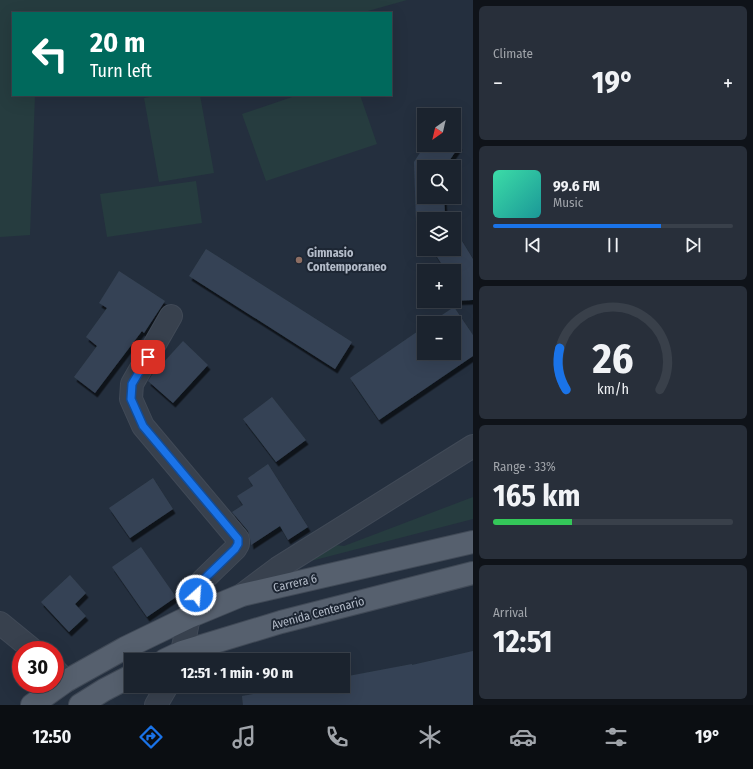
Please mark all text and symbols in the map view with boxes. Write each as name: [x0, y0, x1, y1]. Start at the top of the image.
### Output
text: 20 m: [90, 26, 145, 59]
icon: left: [24, 28, 76, 80]
text: Climate: [493, 46, 533, 61]
text: Turn left: [90, 60, 152, 82]
text: 19°: [592, 65, 634, 101]
text: −: [493, 70, 503, 97]
text: +: [723, 70, 733, 97]
north arrow: [417, 108, 461, 152]
map controls: [417, 108, 461, 360]
button: search: [417, 160, 461, 204]
text: 99.6 FM: [553, 177, 600, 195]
text: Music: [553, 195, 583, 210]
button: layers: [417, 212, 461, 256]
icon: previous: [522, 234, 544, 256]
icon: pause: [602, 234, 624, 256]
icon: next: [682, 234, 704, 256]
place label: Gimnasio Contemporaneo: [307, 246, 387, 274]
marker: Gimnasio Contemporaneo: [294, 255, 304, 265]
button: +: [417, 264, 461, 308]
button: −: [417, 316, 461, 360]
text: 26: [591, 334, 634, 384]
pin: [131, 340, 165, 374]
icon: arrive: [137, 346, 159, 368]
text: km/h: [597, 381, 629, 398]
text: Range · 33%: [493, 459, 556, 474]
text: 165 km: [493, 478, 580, 514]
street label: Carrera 6: [272, 571, 318, 595]
position arrow: [175, 574, 217, 616]
street label: Avenida Centenario: [270, 594, 366, 632]
text: Arrival: [493, 605, 527, 620]
text: 12:51: [493, 624, 553, 660]
speed limit sign: 30: [12, 641, 64, 693]
text: 12:51 · 1 min · 90 m: [181, 664, 293, 682]
icon: directions: [137, 723, 165, 751]
icon: music: [230, 723, 258, 751]
icon: phone: [323, 723, 351, 751]
icon: climate: [416, 723, 444, 751]
icon: car: [509, 723, 537, 751]
icon: filters: [602, 723, 630, 751]
text: 12:50: [33, 726, 71, 748]
text: 19°: [695, 726, 720, 748]

